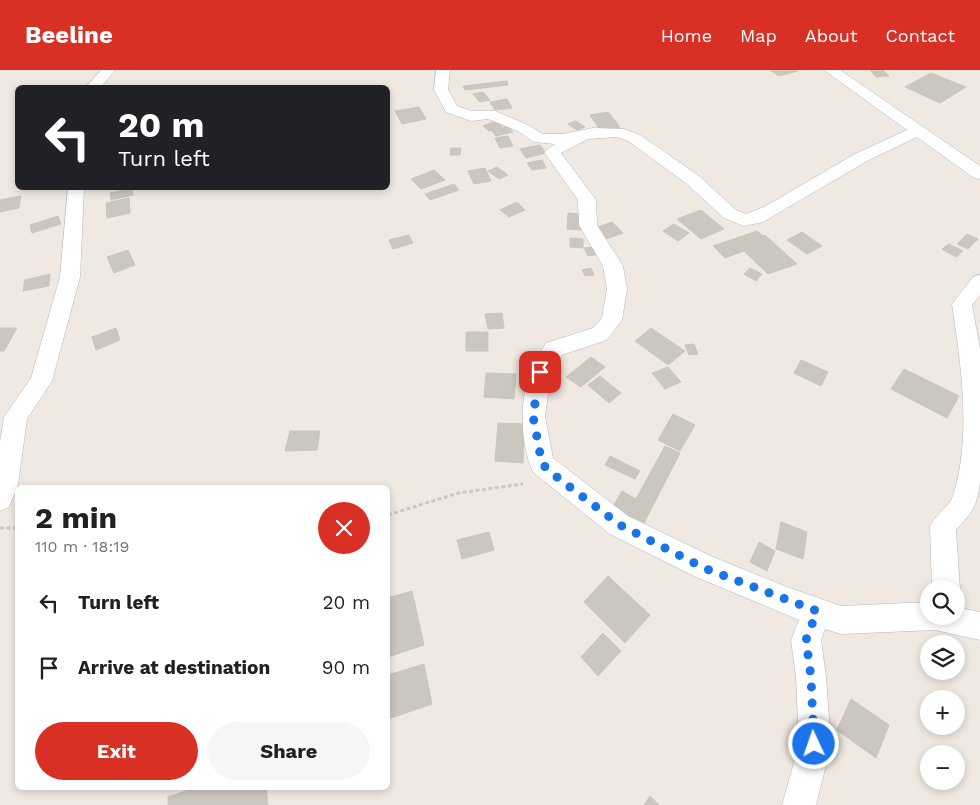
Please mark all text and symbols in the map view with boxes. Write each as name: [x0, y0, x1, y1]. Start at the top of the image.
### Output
text: Beeline: [25, 21, 113, 49]
text: Home: [661, 25, 712, 46]
text: Map: [740, 25, 777, 46]
text: About: [805, 25, 857, 46]
text: Contact: [885, 25, 955, 46]
text: 20 m: [118, 104, 204, 146]
icon: left: [35, 105, 100, 170]
text: Turn left: [118, 146, 210, 171]
pin: [519, 351, 561, 393]
icon: arrive: [526, 358, 554, 386]
text: 2 min: [35, 500, 117, 535]
button: close: [318, 502, 370, 554]
text: 110 m · 18:19: [35, 537, 129, 556]
map controls: [920, 580, 965, 790]
button: search: [920, 580, 965, 625]
icon: left: [35, 589, 63, 617]
text: Turn left: [78, 591, 159, 614]
text: 20 m: [323, 591, 370, 614]
button: layers: [920, 635, 965, 680]
icon: arrive: [35, 654, 63, 682]
text: Arrive at destination: [78, 656, 270, 679]
text: 90 m: [322, 656, 370, 679]
button: +: [920, 690, 965, 735]
position arrow: [787, 717, 839, 769]
button: Exit: [35, 722, 198, 780]
button: Share: [208, 722, 370, 780]
button: −: [920, 745, 965, 790]

